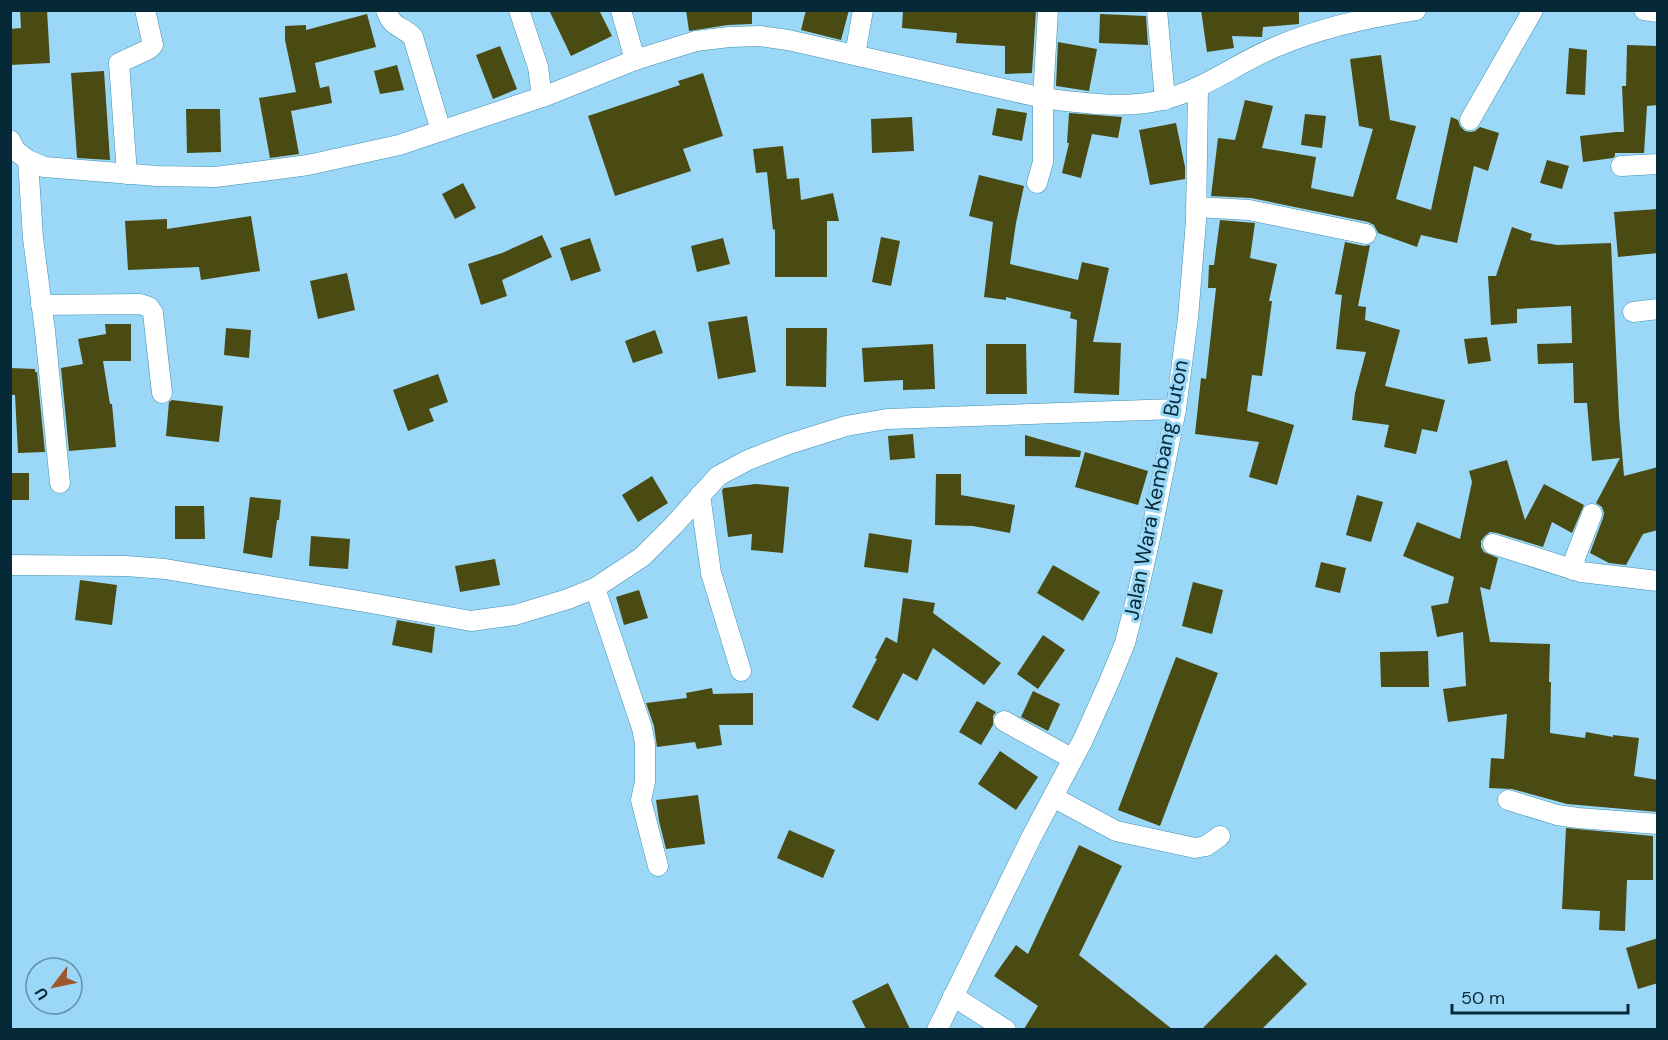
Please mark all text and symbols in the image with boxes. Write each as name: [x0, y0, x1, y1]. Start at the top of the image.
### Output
street label: Jalan Wara Kembang Buton: [1117, 358, 1195, 622]
north arrow: [24, 956, 84, 1016]
scale bar: [1452, 977, 1628, 1015]
text: U: [30, 983, 54, 1004]
text: 50 m: [1461, 986, 1505, 1010]

